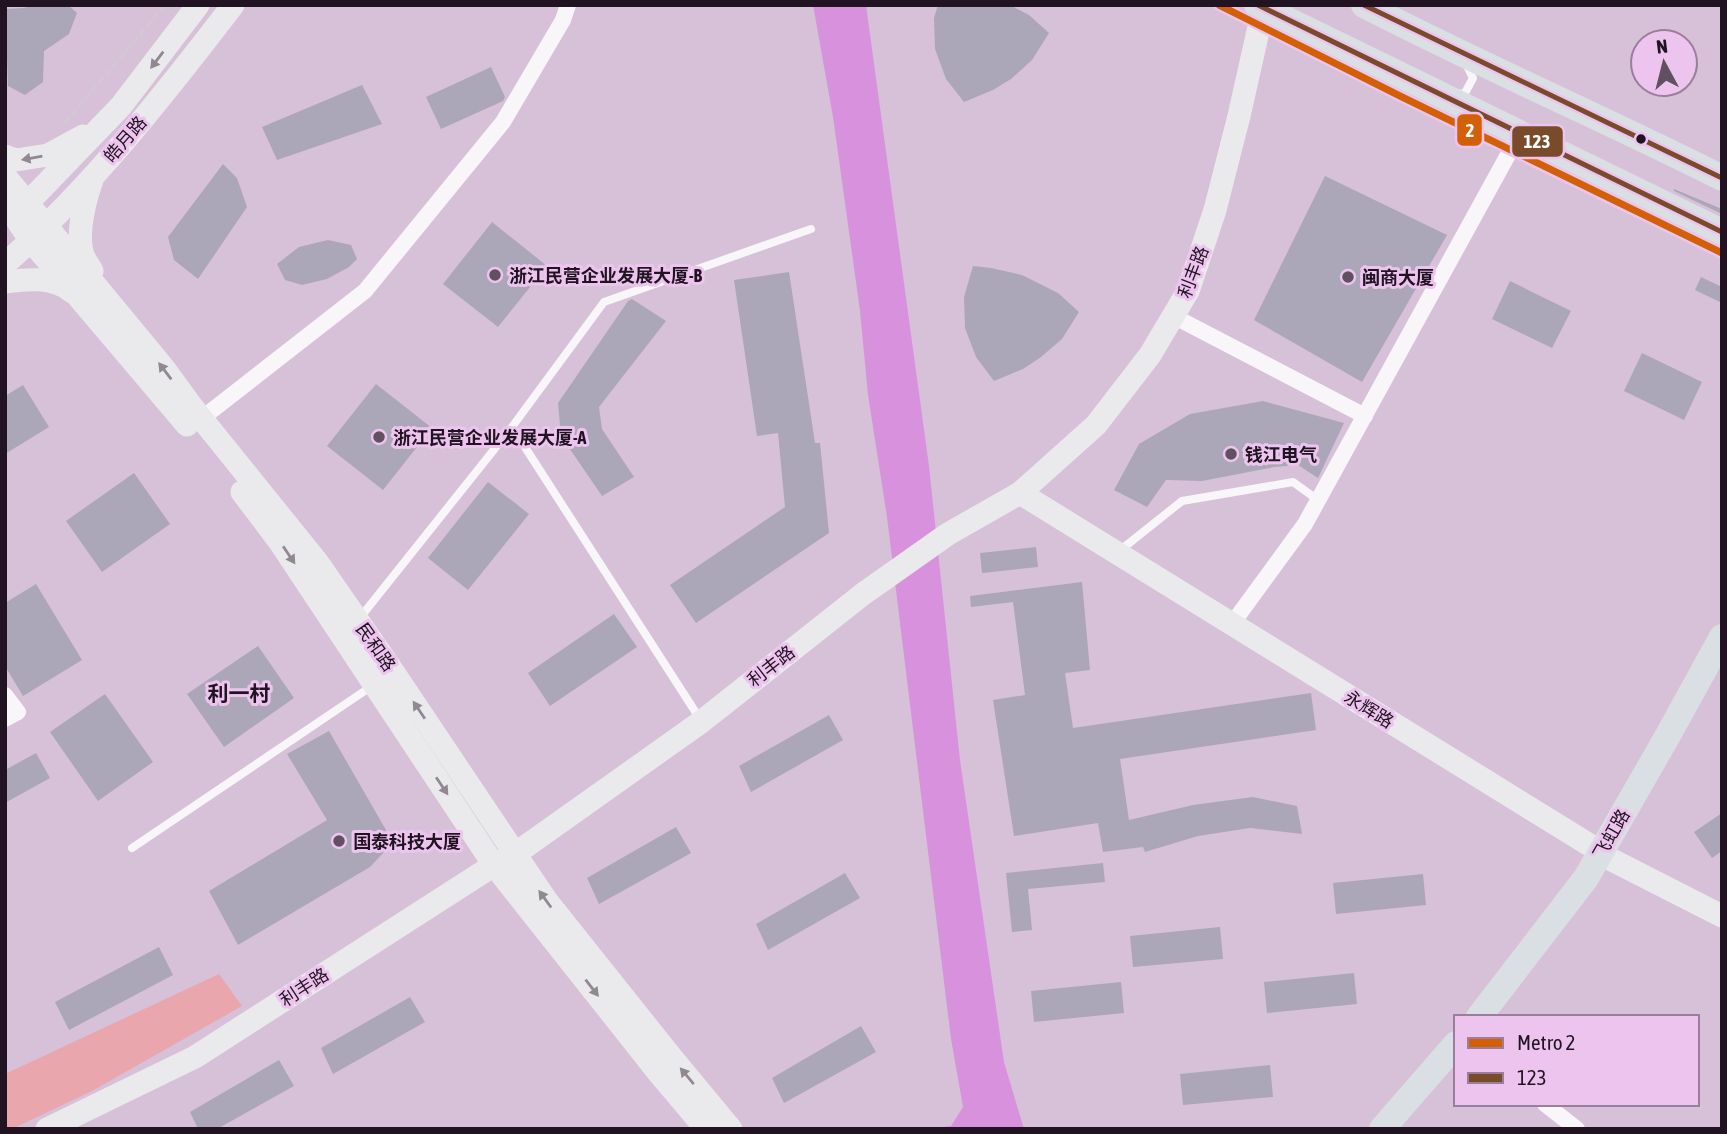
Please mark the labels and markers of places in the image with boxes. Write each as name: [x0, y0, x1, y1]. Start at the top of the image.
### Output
unlabelled marker: [1634, 132, 1648, 146]
place label: 浙江民营企业发展大厦-B: [509, 265, 702, 286]
marker: 浙江民营企业发展大厦-B: [487, 267, 503, 283]
place label: 闽商大厦: [1362, 267, 1434, 288]
marker: 闽商大厦: [1340, 269, 1356, 285]
place label: 浙江民营企业发展大厦-A: [393, 427, 586, 448]
marker: 浙江民营企业发展大厦-A: [371, 429, 387, 445]
place label: 钱江电气: [1245, 444, 1317, 465]
marker: 钱江电气: [1223, 446, 1239, 462]
place label: 国泰科技大厦: [353, 831, 461, 852]
marker: 国泰科技大厦: [331, 833, 347, 849]

